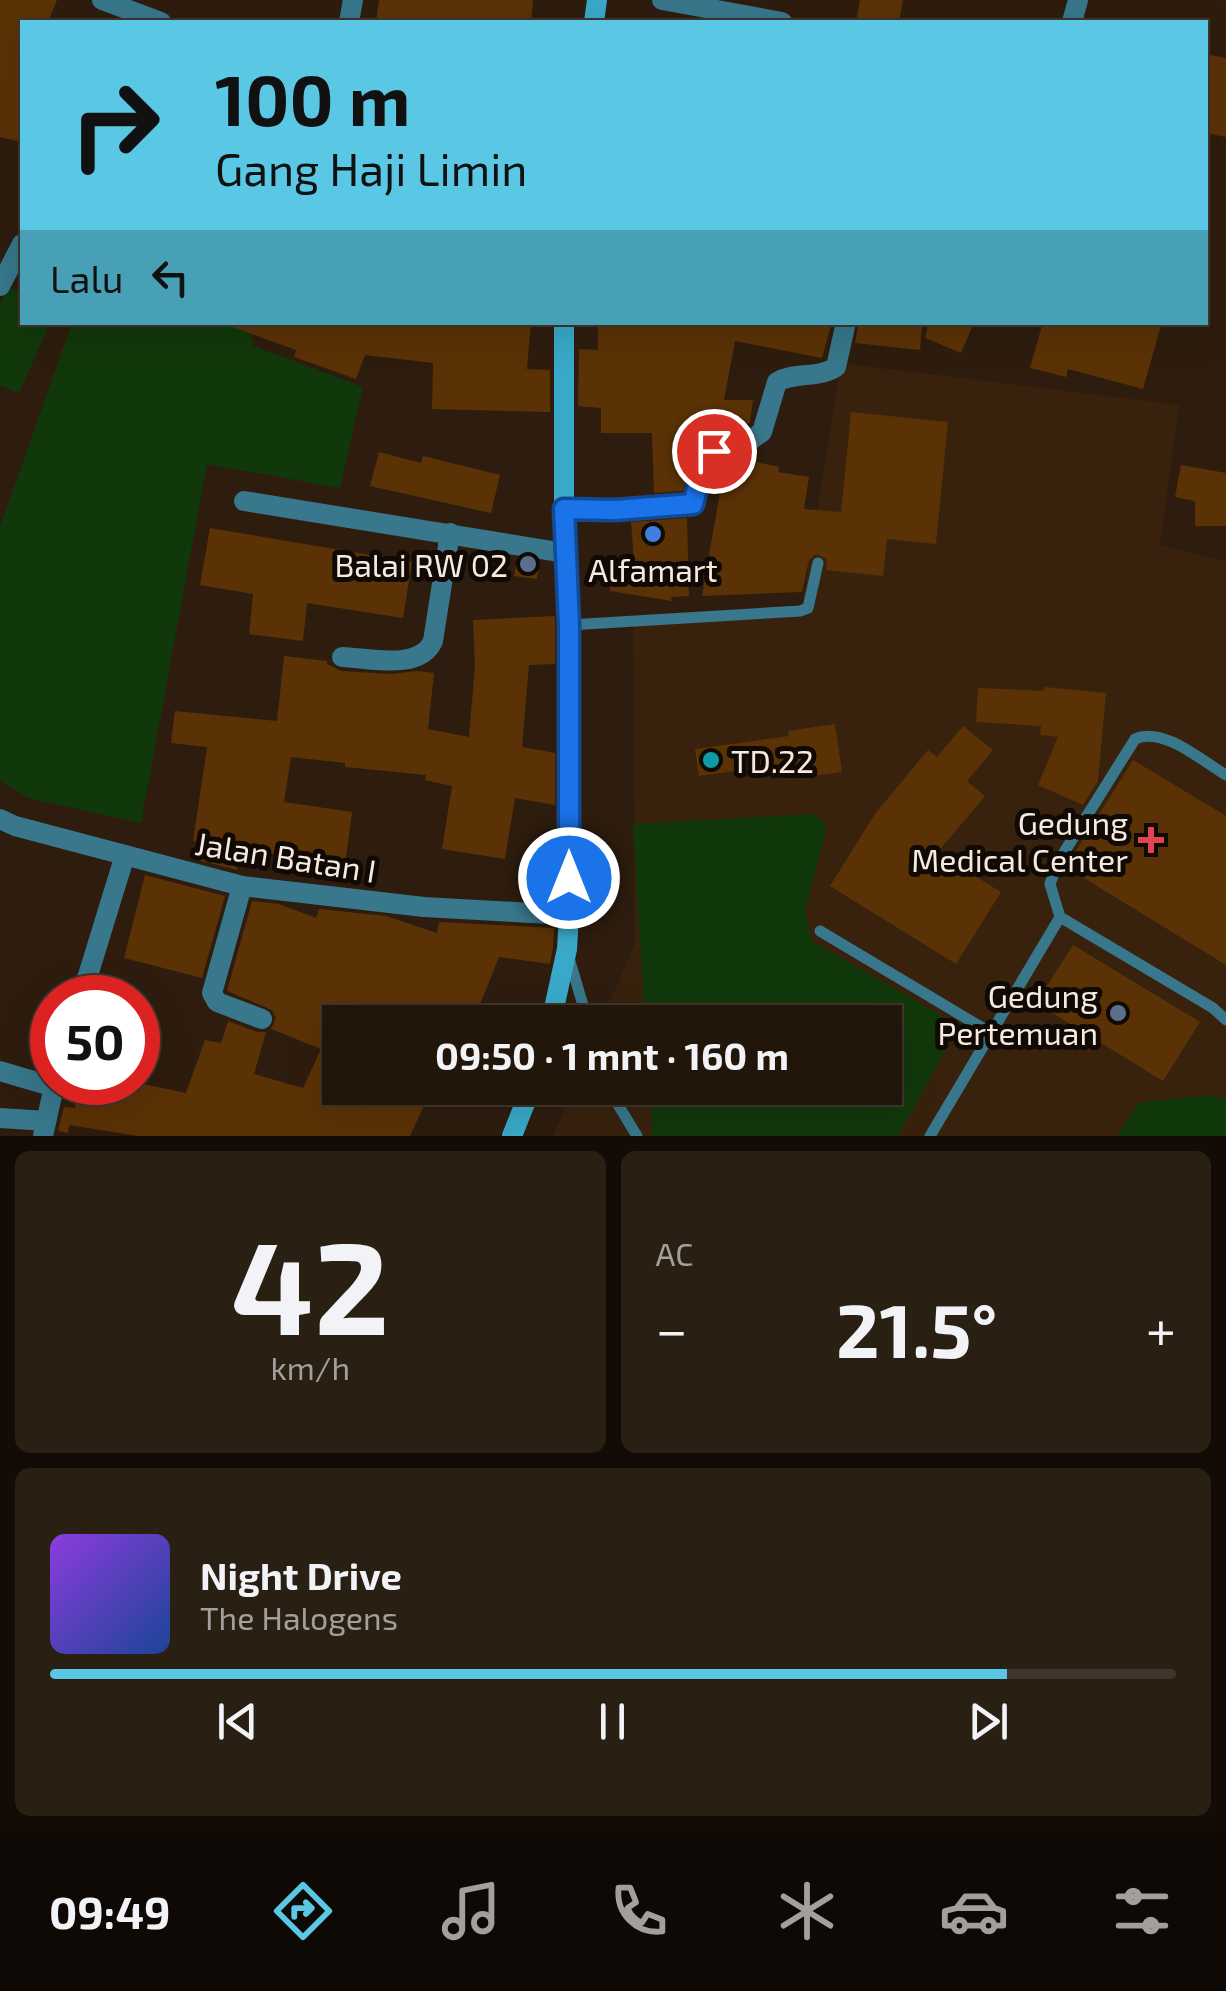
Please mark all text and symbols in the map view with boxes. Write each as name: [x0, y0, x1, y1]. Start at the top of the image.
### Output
text: 100 m: [215, 56, 410, 140]
icon: right: [50, 60, 180, 190]
text: Gang Haji Limin: [215, 141, 527, 195]
icon: left: [143, 250, 198, 305]
text: Lalu: [50, 255, 123, 301]
pin: [672, 409, 757, 494]
icon: arrive: [687, 424, 742, 479]
marker: Alfamart: [642, 523, 664, 545]
place label: Balai RW 02: [334, 545, 508, 583]
place label: Alfamart: [588, 550, 718, 588]
marker: Balai RW 02: [517, 553, 539, 575]
place label: TD.22: [731, 741, 814, 779]
marker: TD.22: [700, 749, 722, 771]
place label: Gedung Medical Center: [911, 803, 1128, 878]
street label: Jalan Batan I: [193, 823, 379, 889]
position arrow: [517, 826, 621, 930]
marker: Gedung Medical Center: [1138, 827, 1164, 853]
speed limit sign: 50: [30, 975, 160, 1105]
place label: Gedung Pertemuan: [937, 976, 1098, 1051]
marker: Gedung Pertemuan: [1107, 1002, 1129, 1024]
text: 09:50 · 1 mnt · 160 m: [435, 1032, 789, 1078]
text: 42: [231, 1205, 389, 1361]
text: AC: [656, 1234, 694, 1272]
text: 21.5°: [836, 1283, 997, 1373]
text: −: [656, 1295, 688, 1361]
text: +: [1146, 1295, 1176, 1361]
text: km/h: [271, 1348, 350, 1386]
text: Night Drive: [200, 1552, 402, 1598]
text: The Halogens: [200, 1598, 398, 1636]
icon: previous: [210, 1694, 265, 1749]
icon: pause: [585, 1694, 640, 1749]
icon: next: [961, 1694, 1016, 1749]
icon: directions: [268, 1876, 338, 1946]
icon: music: [436, 1876, 506, 1946]
icon: phone: [604, 1876, 674, 1946]
icon: climate: [772, 1876, 842, 1946]
icon: car: [939, 1876, 1009, 1946]
icon: filters: [1107, 1876, 1177, 1946]
text: 09:49: [49, 1884, 171, 1938]

